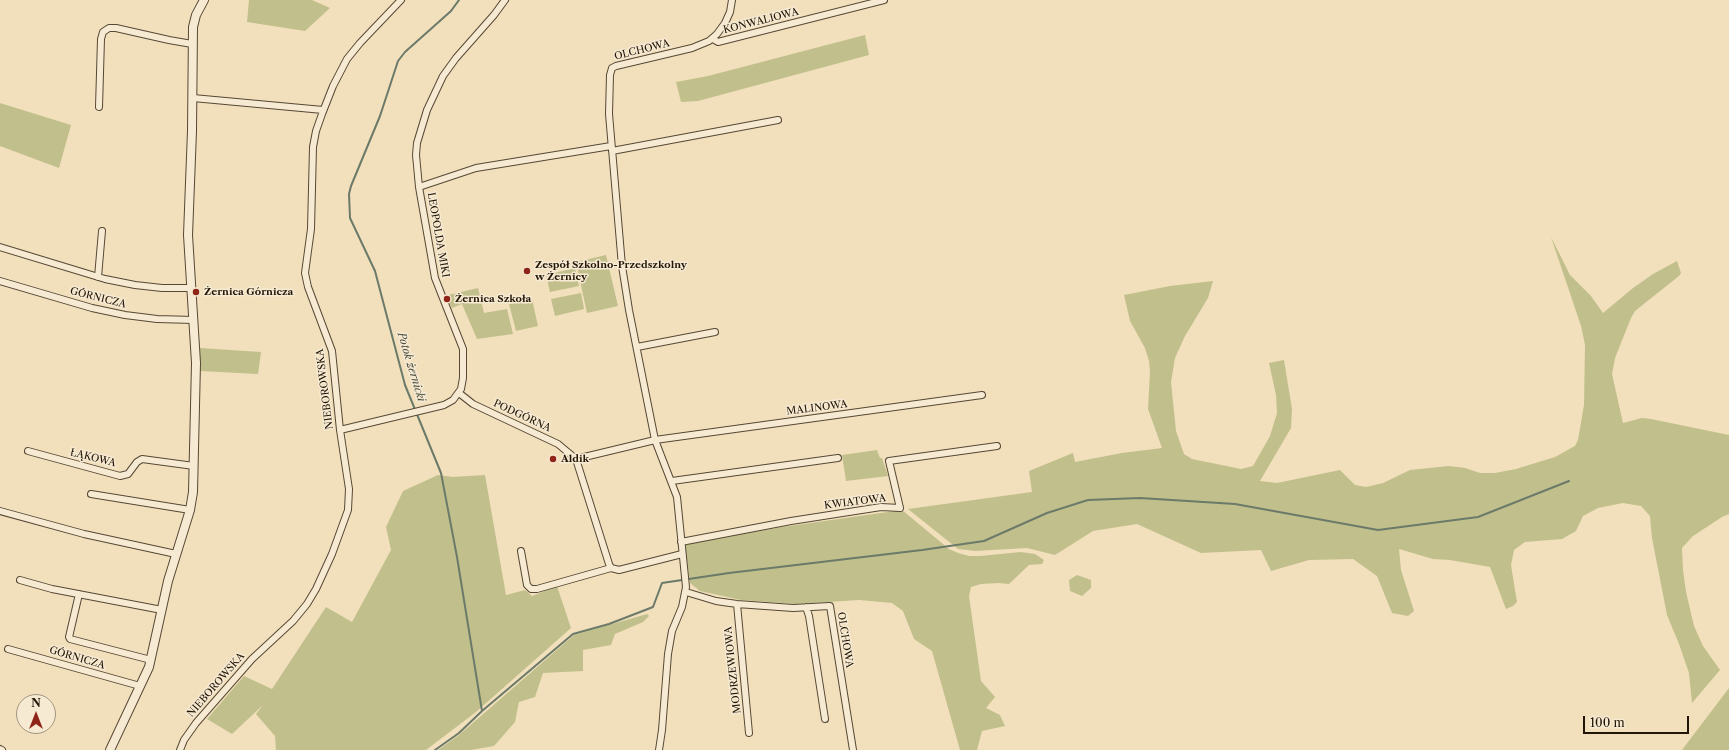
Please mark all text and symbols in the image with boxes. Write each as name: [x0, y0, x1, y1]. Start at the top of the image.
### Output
street label: KONWALIOWA: [722, 6, 800, 36]
street label: OLCHOWA: [613, 37, 671, 63]
street label: LEOPOLDA MIKI: [425, 191, 451, 279]
place label: Zespół Szkolno-Przedszkolny w Żernicy: [535, 259, 687, 282]
marker: Zespół Szkolno-Przedszkolny w Żernicy: [522, 266, 532, 276]
street label: GÓRNICZA: [69, 285, 127, 311]
place label: Żernica Górnicza: [204, 286, 293, 298]
marker: Żernica Górnicza: [191, 287, 201, 297]
place label: Żernica Szkoła: [455, 293, 531, 305]
marker: Żernica Szkoła: [442, 294, 452, 304]
water label: Potok żernicki: [394, 331, 428, 403]
street label: NIEBOROWSKA: [314, 348, 336, 430]
street label: PODGÓRNA: [491, 397, 553, 435]
street label: MALINOWA: [786, 398, 848, 418]
street label: ŁĄKOWA: [69, 447, 117, 469]
place label: Aldik: [561, 453, 589, 465]
marker: Aldik: [548, 454, 558, 464]
street label: KWIATOWA: [823, 492, 887, 512]
street label: OLCHOWA: [835, 611, 855, 669]
street label: MODRZEWIOWA: [722, 626, 744, 714]
street label: GÓRNICZA: [48, 644, 106, 672]
street label: NIEBOROWSKA: [185, 650, 247, 720]
north arrow: [16, 694, 56, 734]
text: N: [31, 696, 41, 710]
scale bar: [1585, 708, 1691, 734]
text: 100 m: [1590, 715, 1625, 730]

